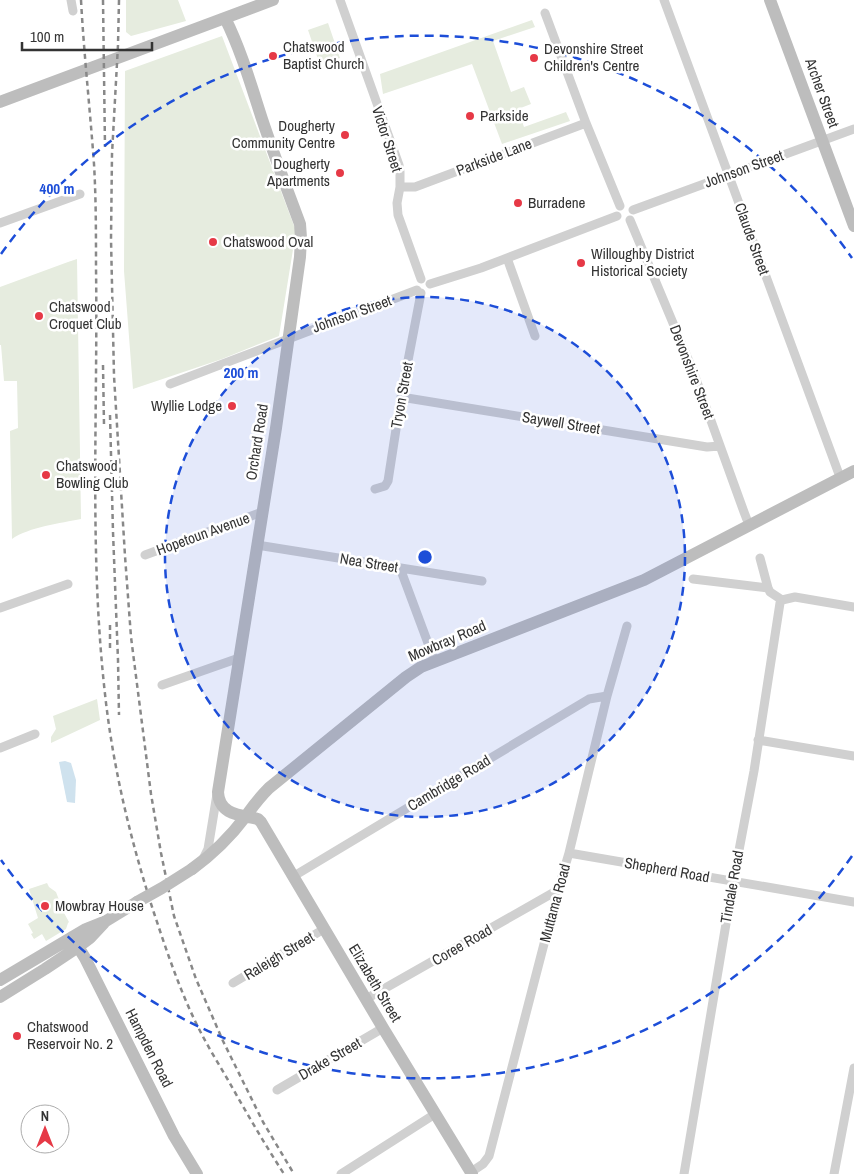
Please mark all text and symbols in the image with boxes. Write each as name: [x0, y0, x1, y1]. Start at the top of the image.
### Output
scale bar: [22, 20, 152, 52]
text: 100 m: [30, 26, 64, 47]
place label: Chatswood Baptist Church: [283, 36, 364, 74]
place label: Devonshire Street Children's Centre: [544, 38, 644, 76]
marker: Chatswood Baptist Church: [267, 50, 279, 62]
marker: Devonshire Street Children's Centre: [528, 52, 540, 64]
street label: Archer Street: [800, 54, 845, 131]
street label: Victor Street: [367, 103, 408, 175]
place label: Parkside: [480, 105, 529, 126]
marker: Parkside: [464, 110, 476, 122]
place label: Dougherty Community Centre: [232, 115, 336, 153]
marker: Dougherty Community Centre: [339, 129, 351, 141]
street label: Parkside Lane: [453, 132, 535, 181]
street label: Johnson Street: [701, 144, 787, 193]
place label: Dougherty Apartments: [266, 153, 331, 191]
marker: Dougherty Apartments: [334, 167, 346, 179]
text: 400 m: [40, 178, 74, 199]
place label: Burradene: [528, 192, 586, 213]
marker: Burradene: [512, 197, 524, 209]
street label: Claude Street: [730, 200, 775, 278]
place label: Chatswood Oval: [223, 231, 313, 252]
marker: Chatswood Oval: [207, 236, 219, 248]
place label: Willoughby District Historical Society: [591, 243, 695, 281]
marker: Willoughby District Historical Society: [575, 257, 587, 269]
street label: Johnson Street: [309, 289, 395, 338]
place label: Chatswood Croquet Club: [49, 296, 122, 334]
marker: Chatswood Croquet Club: [33, 310, 45, 322]
street label: Devonshire Street: [665, 322, 720, 422]
street label: Tryon Street: [385, 359, 418, 430]
text: 200 m: [224, 362, 258, 383]
place label: Wyllie Lodge: [151, 395, 222, 416]
marker: Wyllie Lodge: [226, 400, 238, 412]
street label: Orchard Road: [240, 402, 273, 482]
street label: Saywell Street: [521, 406, 602, 439]
place label: Chatswood Bowling Club: [56, 455, 129, 493]
marker: Chatswood Bowling Club: [40, 469, 52, 481]
street label: Hopetoun Avenue: [153, 507, 252, 560]
street label: Nea Street: [338, 548, 400, 578]
centre of rings: [416, 548, 434, 566]
street label: Mowbray Road: [405, 615, 489, 666]
street label: Cambridge Road: [403, 749, 494, 816]
street label: Tindale Road: [715, 849, 748, 925]
street label: Shepherd Road: [623, 852, 711, 887]
street label: Muttama Road: [534, 861, 575, 945]
place label: Mowbray House: [55, 895, 144, 916]
marker: Mowbray House: [39, 900, 51, 912]
street label: Coree Road: [428, 919, 496, 970]
street label: Raleigh Street: [240, 926, 318, 985]
street label: Elizabeth Street: [344, 940, 407, 1026]
street label: Hampden Road: [121, 1005, 178, 1091]
place label: Chatswood Reservoir No. 2: [27, 1016, 113, 1054]
marker: Chatswood Reservoir No. 2: [11, 1030, 23, 1042]
street label: Drake Street: [295, 1032, 365, 1085]
north arrow: [20, 1104, 70, 1154]
text: N: [41, 1107, 49, 1125]

